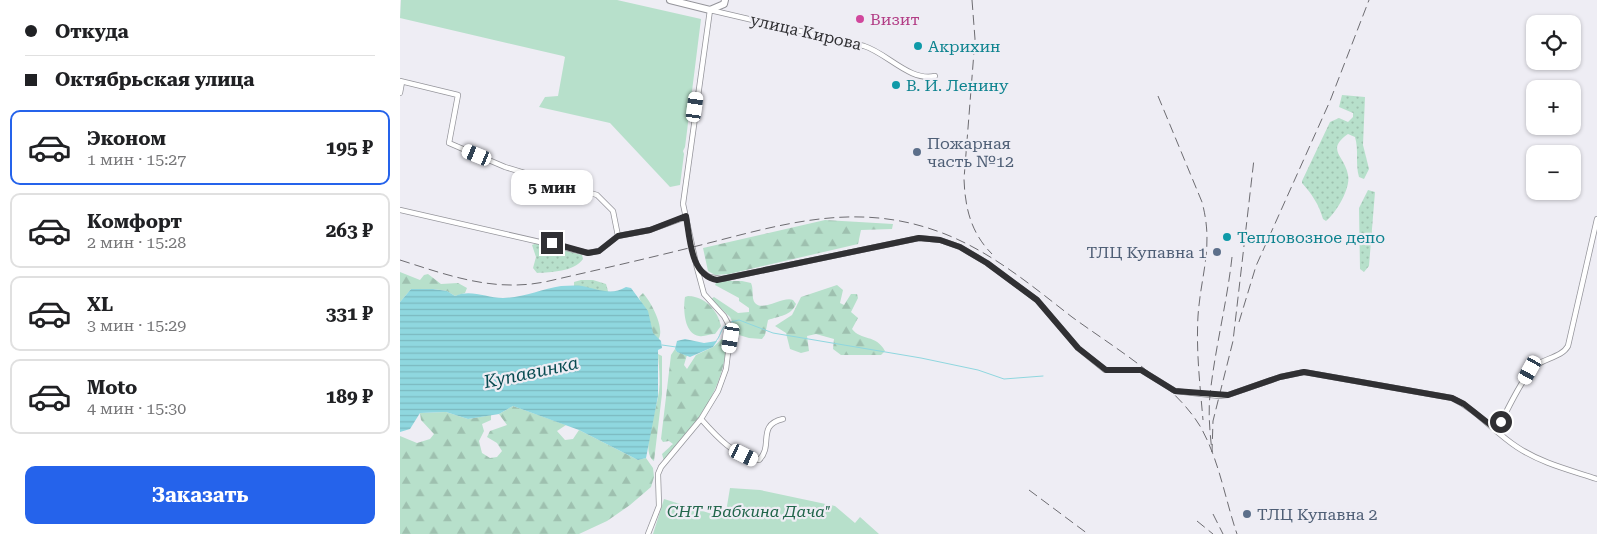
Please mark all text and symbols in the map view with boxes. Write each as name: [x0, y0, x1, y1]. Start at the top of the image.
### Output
street label: улица Кирова: [749, 10, 864, 54]
place label: Визит: [870, 10, 920, 29]
marker: Визит: [854, 13, 866, 25]
map controls: [1526, 15, 1581, 200]
button: locate: [1526, 15, 1581, 70]
text: Откуда: [55, 20, 129, 43]
place label: Акрихин: [928, 37, 1001, 56]
marker: Акрихин: [912, 40, 924, 52]
text: Октябрьская улица: [55, 68, 254, 91]
place label: В. И. Ленину: [906, 76, 1009, 95]
marker: В. И. Ленину: [890, 79, 902, 91]
button: +: [1526, 80, 1581, 135]
car: [685, 91, 704, 123]
icon: car: [27, 125, 72, 170]
text: Эконом: [87, 127, 166, 150]
place label: Пожарная часть №12: [927, 134, 1014, 171]
text: 195 ₽: [326, 136, 373, 159]
car: [460, 142, 493, 168]
button: −: [1526, 145, 1581, 200]
marker: Пожарная часть №12: [911, 146, 923, 158]
text: 1 мин · 15:27: [87, 150, 186, 169]
callout: 5 мин: [511, 170, 593, 206]
text: 5 мин: [528, 178, 576, 197]
icon: car: [27, 208, 72, 253]
text: Комфорт: [87, 210, 182, 233]
text: 263 ₽: [326, 219, 373, 242]
place label: Тепловозное депо: [1237, 228, 1385, 247]
marker: Тепловозное депо: [1221, 231, 1233, 243]
route end: [541, 232, 563, 254]
text: 2 мин · 15:28: [87, 233, 186, 252]
place label: ТЛЦ Купавна 1: [1086, 243, 1207, 262]
marker: ТЛЦ Купавна 1: [1211, 246, 1223, 258]
icon: car: [27, 291, 72, 336]
text: XL: [87, 293, 113, 316]
text: 331 ₽: [326, 302, 373, 325]
text: 3 мин · 15:29: [87, 316, 186, 335]
car: [721, 322, 740, 354]
water label: Купавинка: [481, 352, 580, 392]
car: [1516, 353, 1543, 387]
icon: car: [27, 374, 72, 419]
text: Moto: [87, 376, 137, 399]
text: 189 ₽: [326, 385, 373, 408]
text: 4 мин · 15:30: [87, 399, 186, 418]
route start: [1490, 411, 1512, 433]
car: [727, 442, 760, 468]
button: Заказать: [25, 466, 375, 524]
park label: СНТ "Бабкина Дача": [667, 502, 831, 521]
place label: ТЛЦ Купавна 2: [1257, 505, 1378, 524]
marker: ТЛЦ Купавна 2: [1241, 508, 1253, 520]

